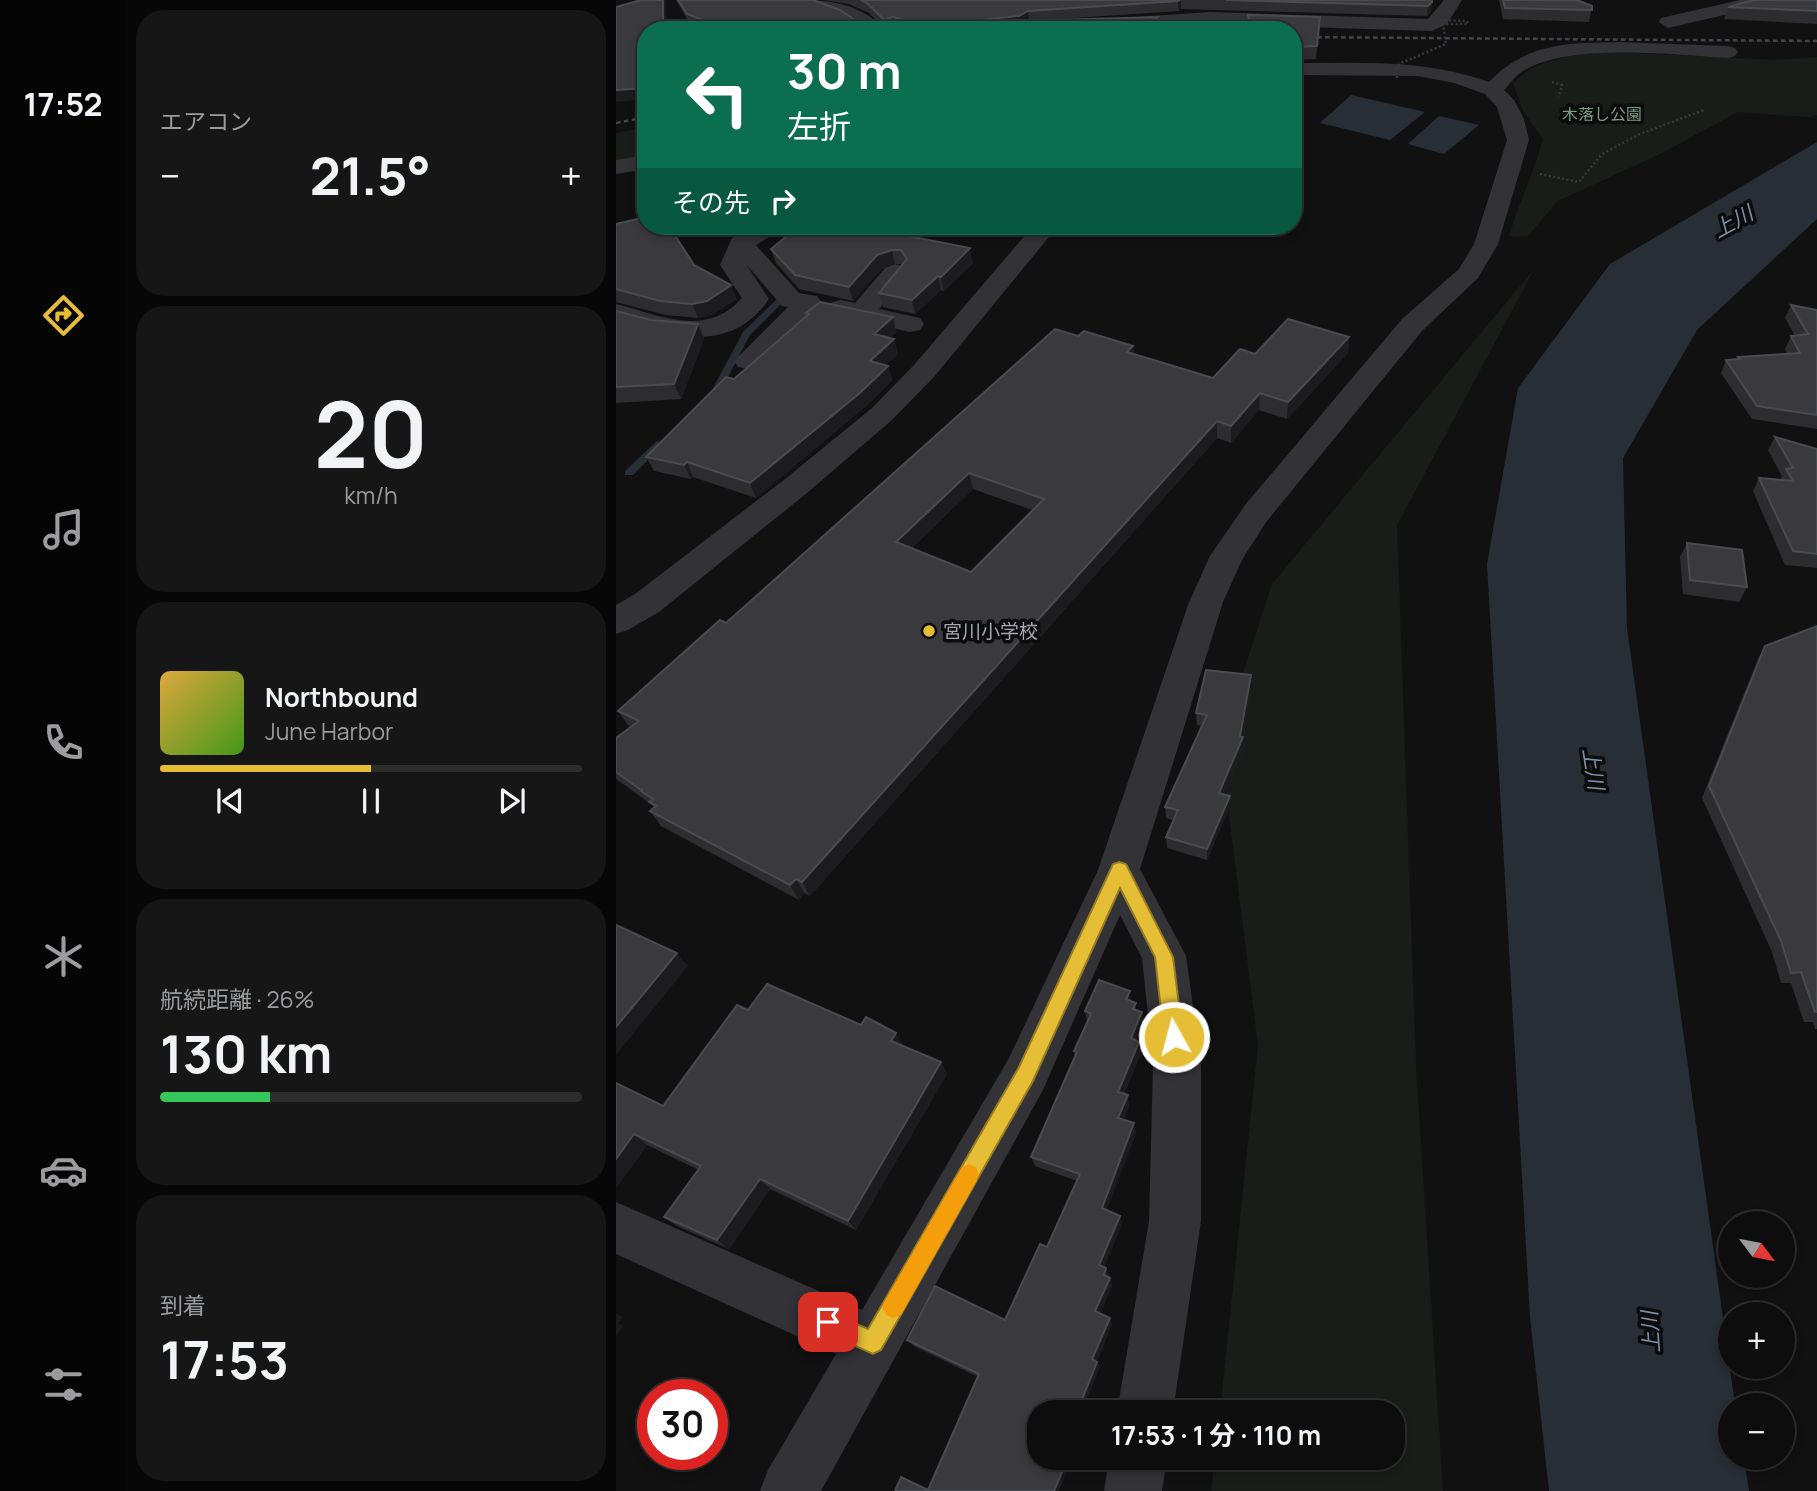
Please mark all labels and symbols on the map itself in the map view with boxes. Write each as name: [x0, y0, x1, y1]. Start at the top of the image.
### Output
park label: 木落し公園: [1562, 103, 1642, 125]
water label: 上川: [1707, 198, 1759, 244]
place label: 宮川小学校: [943, 618, 1038, 644]
marker: 宮川小学校: [921, 623, 937, 639]
water label: 上川: [1577, 746, 1611, 794]
position arrow: [1137, 1000, 1211, 1074]
north arrow: [1718, 1211, 1796, 1288]
pin: [798, 1292, 858, 1352]
water label: 上川: [1634, 1308, 1665, 1354]
speed limit sign: 30: [637, 1379, 728, 1470]

